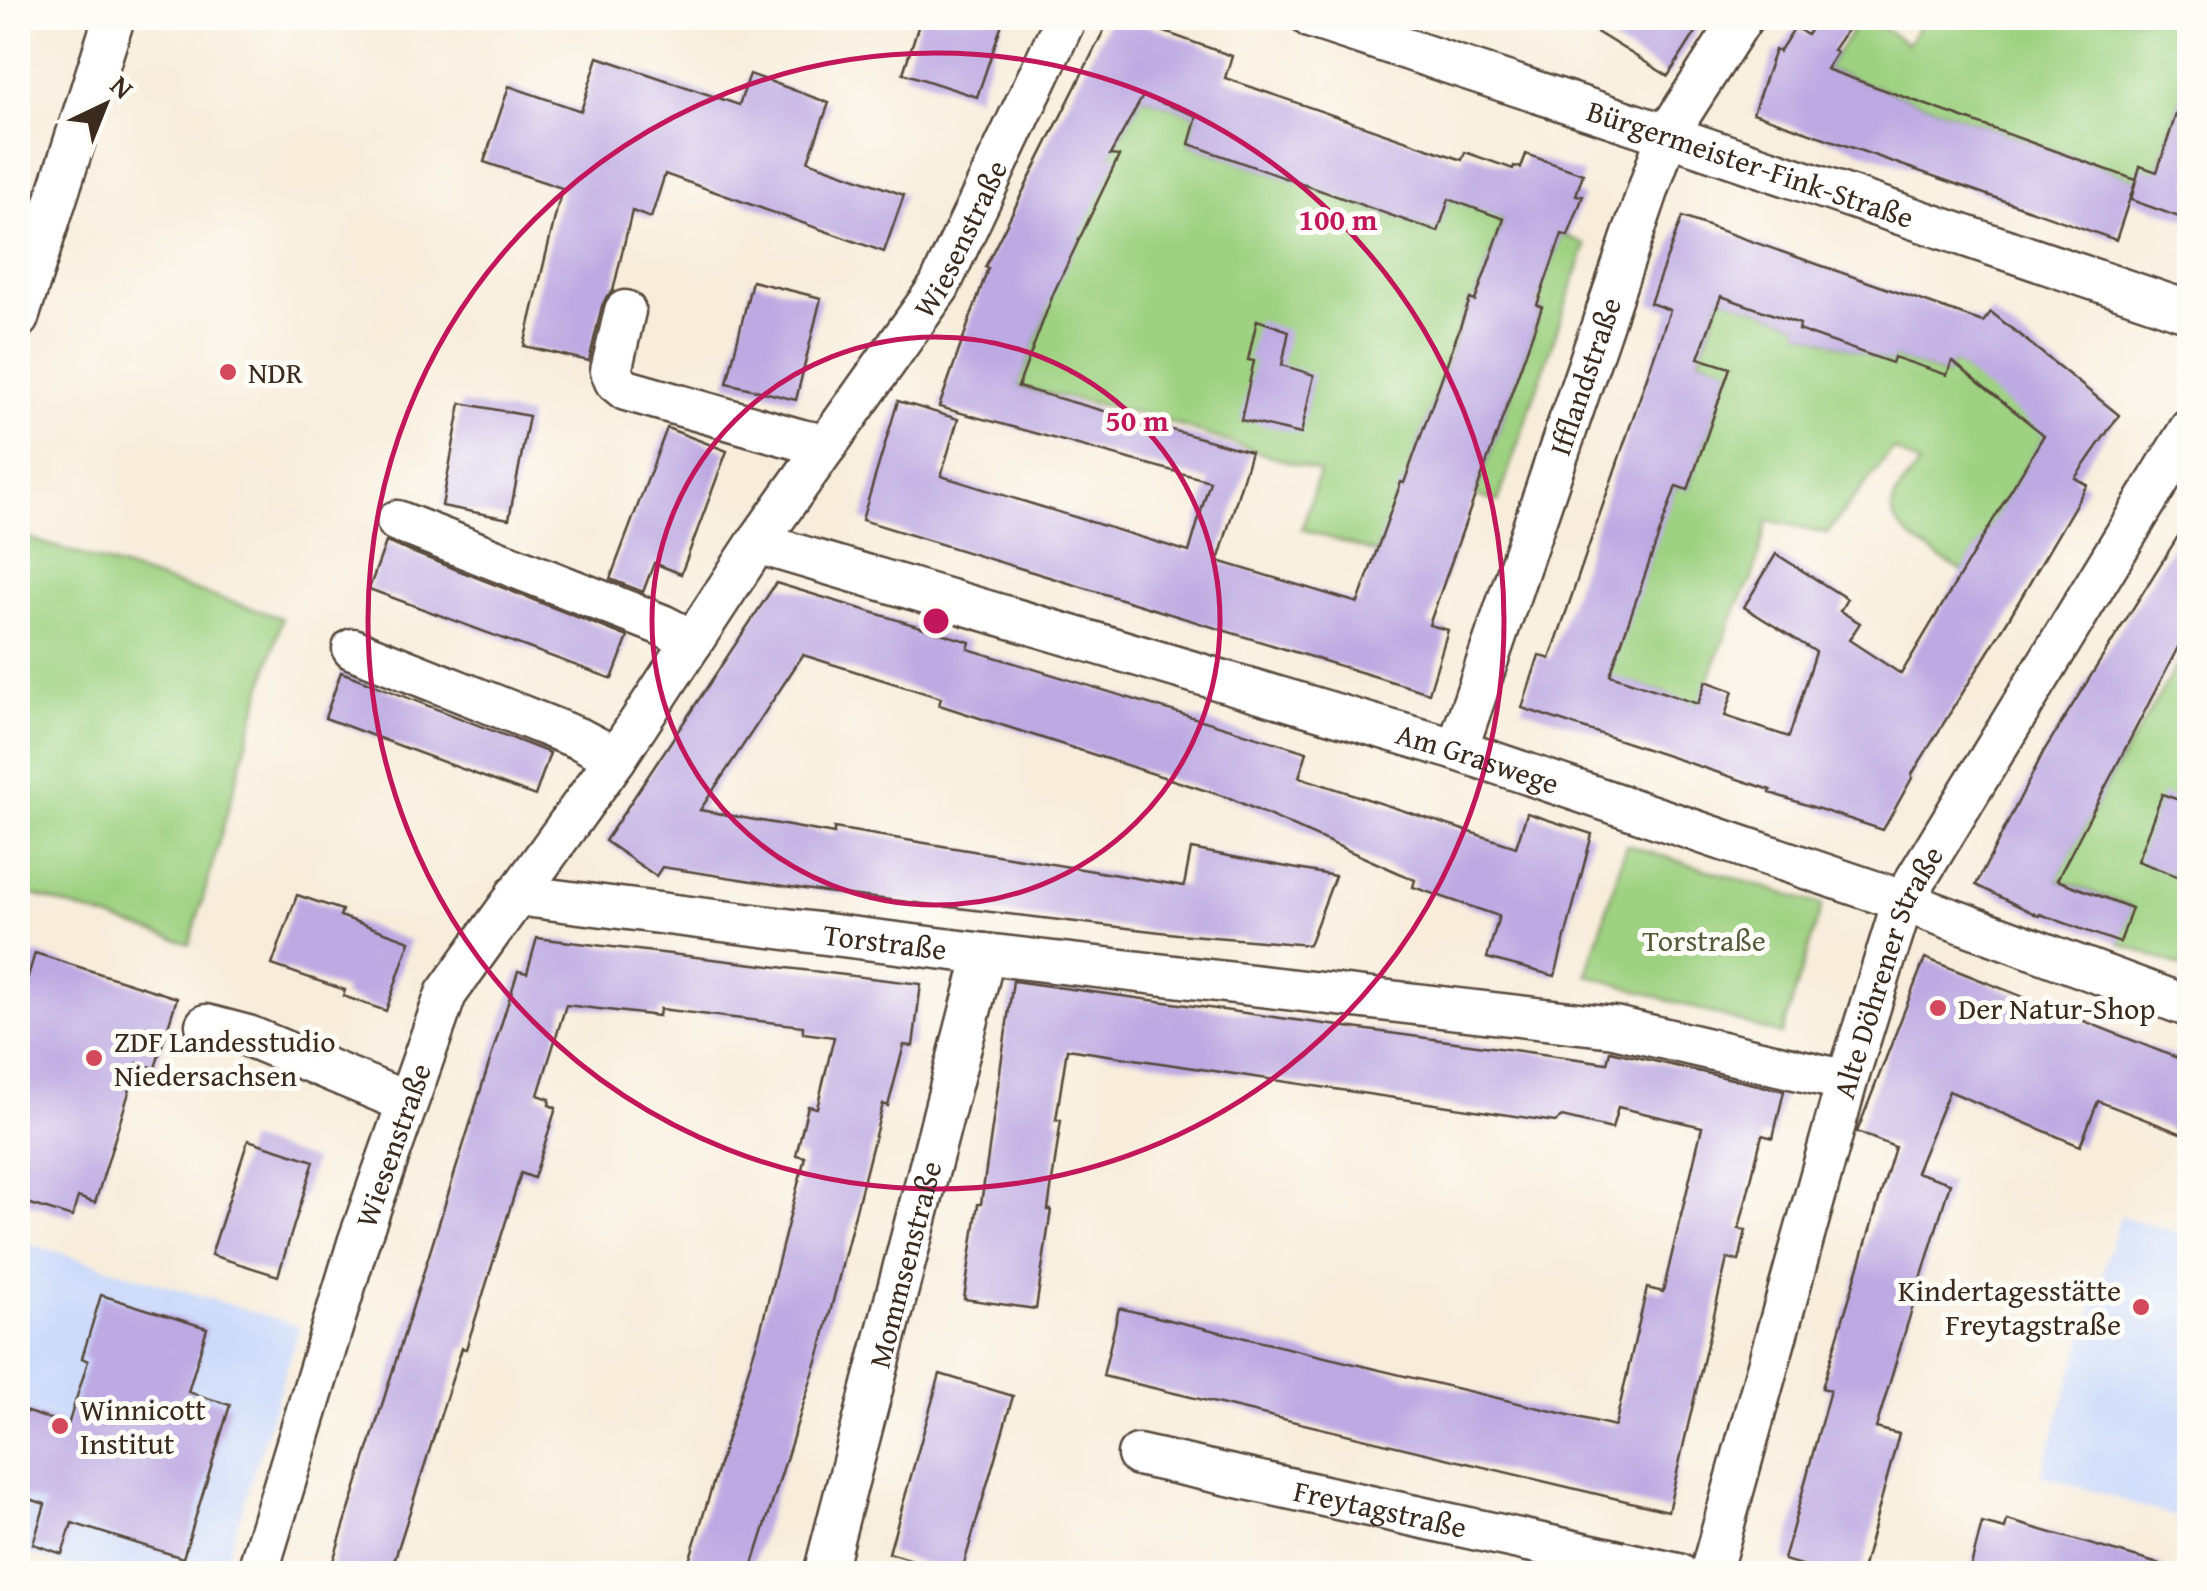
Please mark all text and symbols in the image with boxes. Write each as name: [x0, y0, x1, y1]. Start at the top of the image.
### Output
north arrow: [55, 55, 155, 155]
text: N: [102, 65, 143, 108]
street label: Bürgermeister-Fink-Straße: [1581, 88, 1920, 239]
street label: Wiesenstraße: [902, 152, 1018, 327]
text: 100 m: [1299, 197, 1378, 241]
street label: Ifflandstraße: [1537, 291, 1632, 461]
place label: NDR: [248, 350, 304, 394]
marker: NDR: [217, 361, 239, 383]
text: 50 m: [1105, 398, 1169, 442]
centre of rings: [918, 603, 954, 639]
street label: Am Graswege: [1391, 711, 1565, 805]
street label: Alte Döhrener Straße: [1821, 837, 1954, 1104]
street label: Torstraße: [821, 912, 949, 971]
park label: Torstraße: [1642, 918, 1766, 962]
place label: Der Natur-Shop: [1958, 986, 2156, 1030]
marker: Der Natur-Shop: [1927, 997, 1949, 1019]
place label: ZDF Landesstudio Niedersachsen: [114, 1019, 335, 1097]
marker: ZDF Landesstudio Niedersachsen: [83, 1047, 105, 1069]
street label: Wiesenstraße: [343, 1057, 442, 1233]
street label: Mommsenstraße: [856, 1156, 952, 1373]
place label: Kindertagesstätte Freytagstraße: [1898, 1268, 2121, 1346]
marker: Kindertagesstätte Freytagstraße: [2130, 1296, 2152, 1318]
place label: Winnicott Institut: [80, 1387, 206, 1465]
marker: Winnicott Institut: [49, 1415, 71, 1437]
street label: Freytagstraße: [1290, 1468, 1471, 1549]

